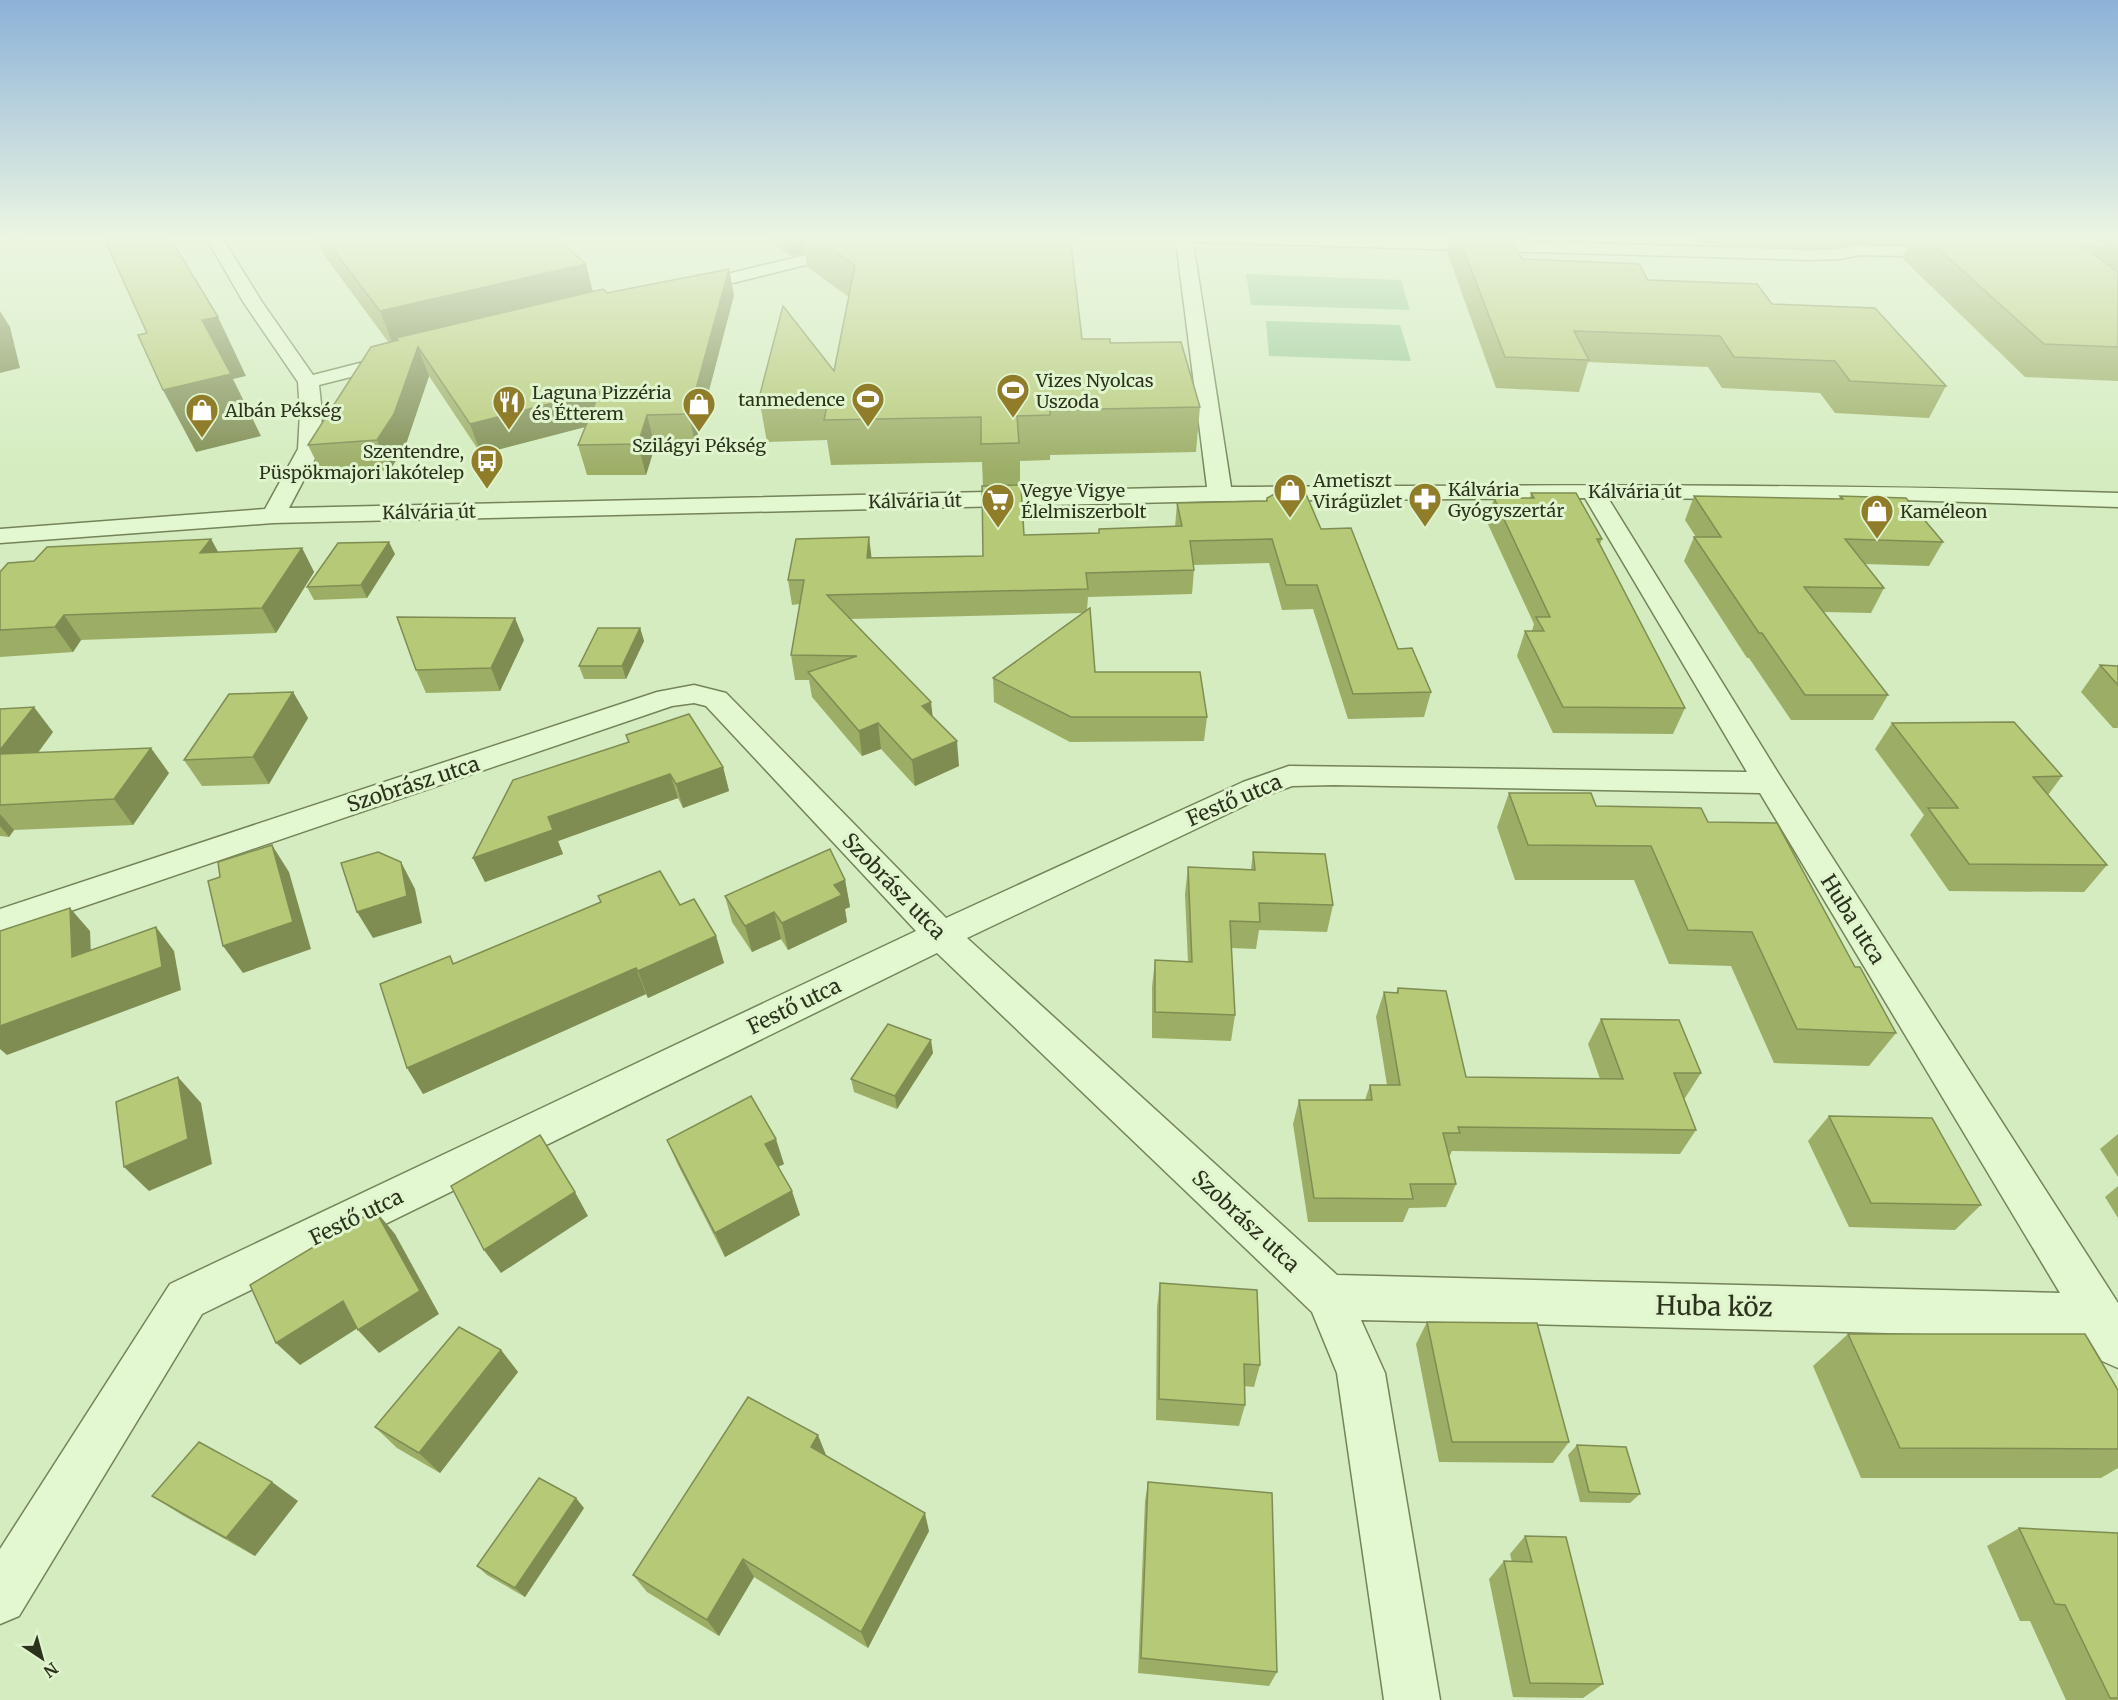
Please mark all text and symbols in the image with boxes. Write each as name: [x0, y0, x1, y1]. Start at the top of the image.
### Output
place label: Vizes Nyolcas Uszoda: [1035, 369, 1154, 413]
sports icon: Vizes Nyolcas Uszoda: [995, 372, 1031, 419]
place label: Laguna Pizzéria és Étterem: [532, 381, 672, 425]
sports icon: tanmedence: [850, 381, 886, 428]
restaurant icon: Laguna Pizzéria és Étterem: [491, 384, 527, 431]
shop icon: Szilágyi Pékség: [681, 386, 717, 433]
place label: tanmedence: [738, 388, 845, 411]
shop icon: Albán Pékség: [184, 392, 220, 439]
place label: Albán Pékség: [224, 399, 342, 422]
place label: Szilágyi Pékség: [632, 434, 766, 457]
place label: Szentendre, Püspökmajori lakótelep: [259, 440, 464, 484]
bus stop icon: Szentendre, Püspökmajori lakótelep: [469, 443, 505, 490]
place label: Ametiszt Virágüzlet: [1312, 469, 1402, 513]
shop icon: Ametiszt Virágüzlet: [1272, 472, 1308, 519]
place label: Kálvária Gyógyszertár: [1448, 478, 1564, 522]
place label: Vegye Vigye Élelmiszerbolt: [1020, 479, 1146, 523]
street label: Kálvária út: [1588, 480, 1682, 503]
pharmacy icon: Kálvária Gyógyszertár: [1407, 481, 1443, 528]
supermarket icon: Vegye Vigye Élelmiszerbolt: [980, 482, 1016, 529]
street label: Kálvária út: [868, 489, 962, 513]
shop icon: Kaméleon: [1859, 493, 1895, 540]
street label: Kálvária út: [382, 500, 476, 524]
place label: Kaméleon: [1900, 500, 1987, 523]
street label: Szobrász utca: [343, 750, 483, 818]
street label: Festő utca: [1182, 768, 1286, 832]
street label: Szobrász utca: [836, 827, 952, 945]
street label: Huba utca: [1815, 869, 1891, 969]
street label: Festő utca: [743, 972, 845, 1040]
street label: Szobrász utca: [1186, 1164, 1306, 1278]
street label: Festő utca: [305, 1183, 407, 1251]
street label: Huba köz: [1655, 1288, 1773, 1324]
north arrow: [12, 1628, 72, 1688]
text: N: [40, 1658, 62, 1682]

